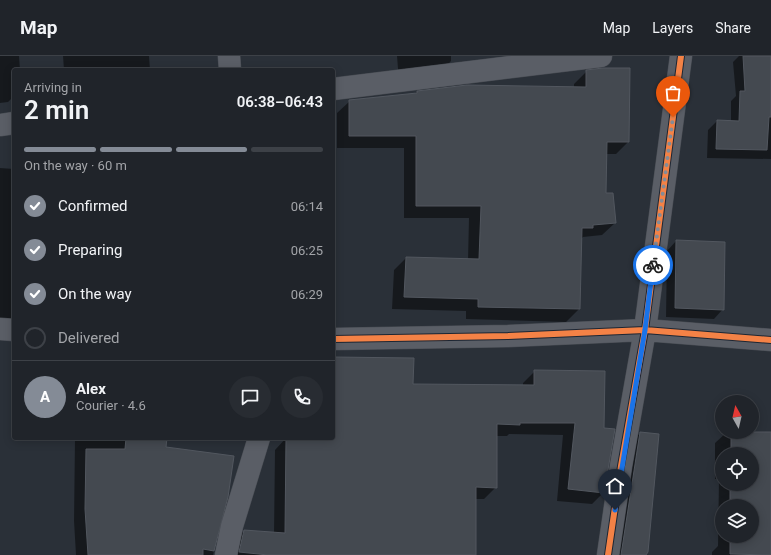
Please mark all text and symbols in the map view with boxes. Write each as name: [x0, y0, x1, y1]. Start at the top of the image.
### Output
text: Map: [20, 16, 58, 39]
text: Map: [603, 20, 630, 36]
text: Layers: [652, 20, 693, 36]
text: Share: [715, 20, 751, 36]
pin: [656, 76, 690, 117]
text: Arriving in: [24, 80, 82, 95]
icon: bag: [662, 82, 684, 104]
text: 06:38–06:43: [237, 93, 323, 111]
text: 2 min: [24, 95, 89, 125]
text: On the way · 60 m: [24, 158, 127, 173]
icon: check: [24, 195, 46, 217]
text: Confirmed: [58, 197, 128, 215]
text: 06:14: [291, 199, 323, 214]
icon: check: [24, 239, 46, 261]
text: Preparing: [58, 241, 122, 259]
text: 06:25: [291, 243, 323, 258]
courier: [633, 245, 673, 285]
icon: bike: [642, 254, 664, 276]
icon: check: [24, 283, 46, 305]
text: On the way: [58, 285, 132, 303]
text: 06:29: [291, 287, 323, 302]
text: Delivered: [58, 329, 120, 347]
button: chat: [229, 376, 271, 418]
button: phone: [281, 376, 323, 418]
text: Alex: [76, 380, 106, 398]
text: A: [40, 388, 50, 406]
north arrow: [715, 395, 759, 439]
map controls: [715, 395, 759, 543]
text: Courier · 4.6: [76, 398, 146, 413]
button: locate: [715, 447, 759, 491]
pin: [598, 469, 632, 510]
icon: home: [604, 475, 626, 497]
button: layers: [715, 499, 759, 543]

